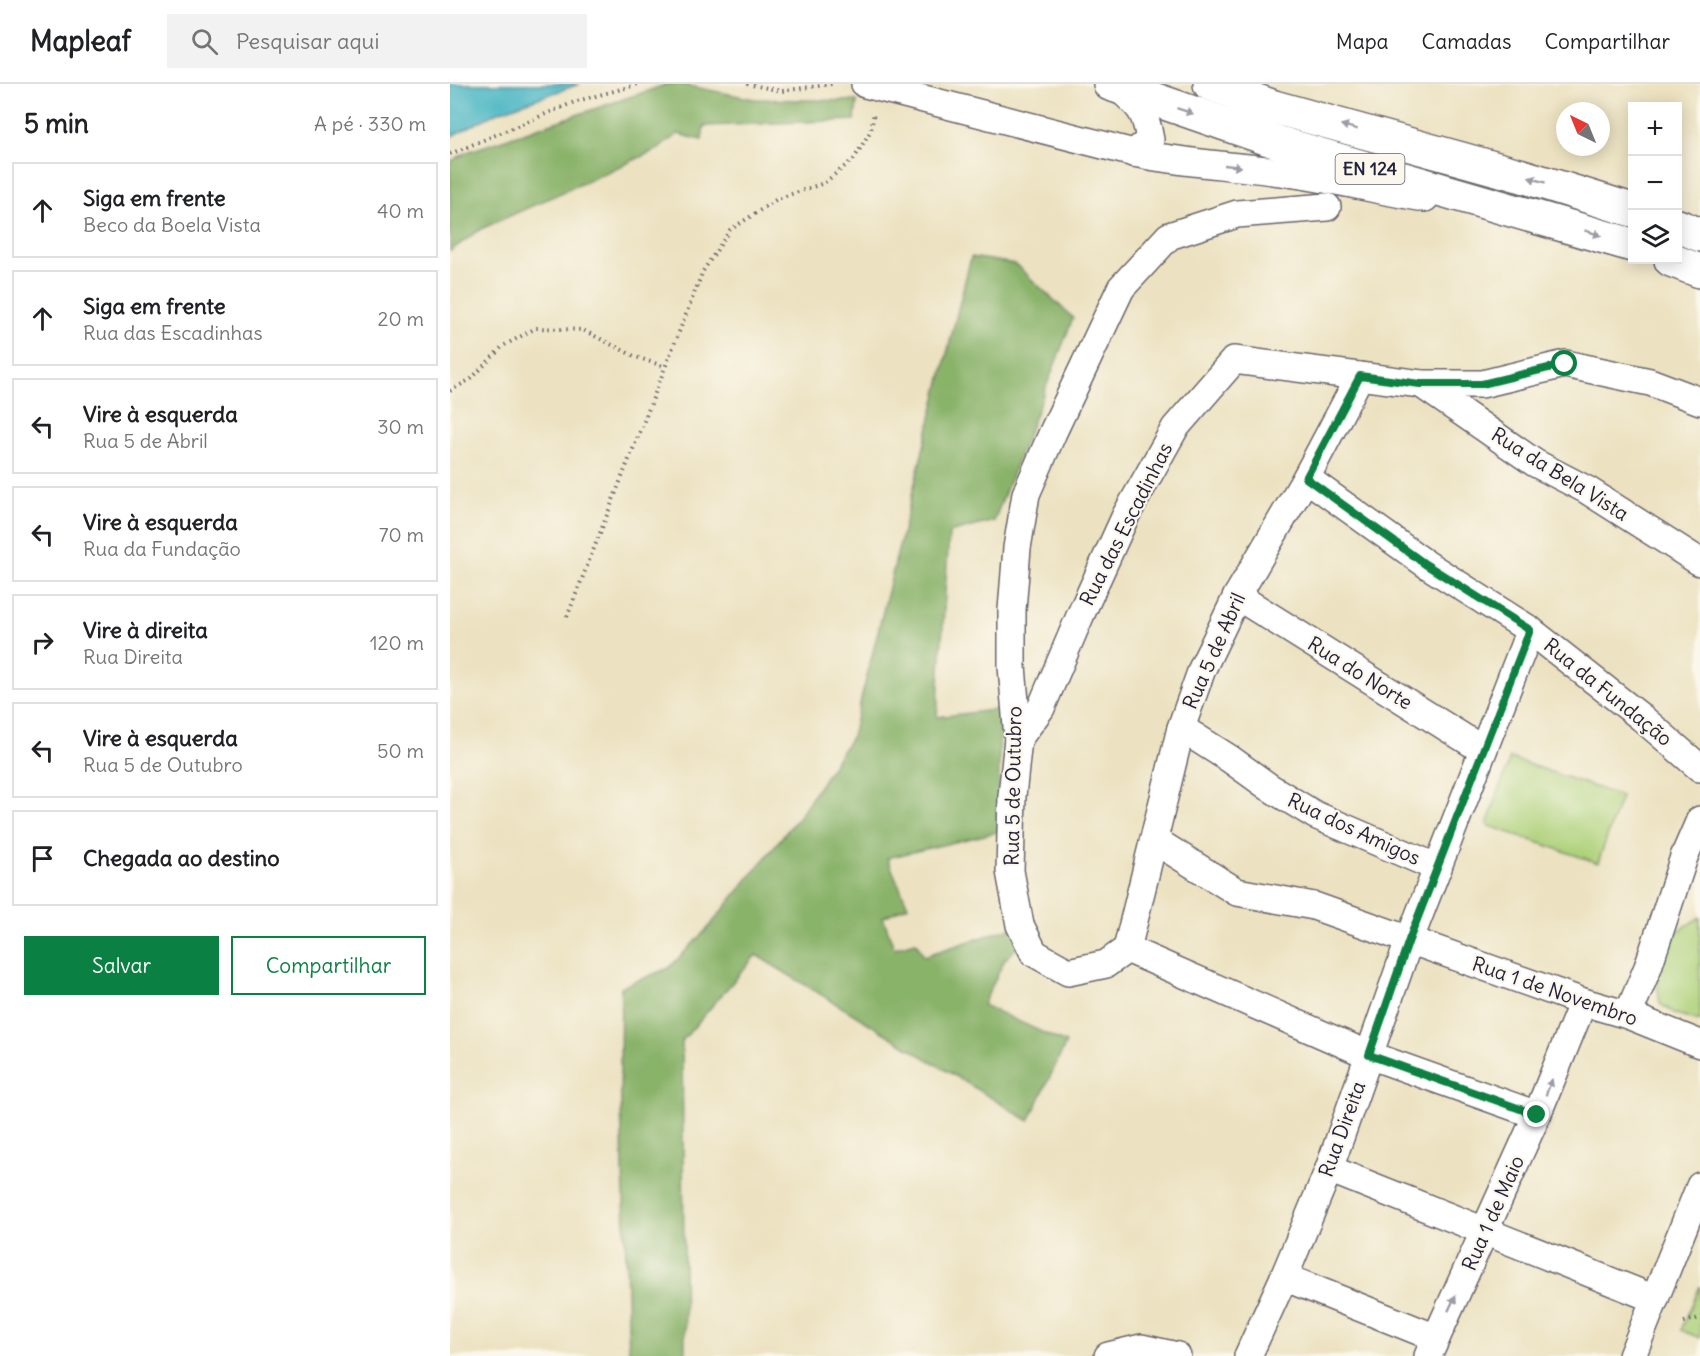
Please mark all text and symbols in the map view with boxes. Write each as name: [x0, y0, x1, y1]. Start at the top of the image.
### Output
search box: [167, 14, 587, 68]
text: Mapleaf: [30, 23, 131, 59]
icon: search: [188, 25, 221, 58]
text: Pesquisar aqui: [236, 27, 379, 55]
text: Mapa: [1336, 28, 1389, 55]
text: Camadas: [1422, 28, 1511, 55]
text: Compartilhar: [1544, 28, 1670, 55]
north arrow: [1556, 102, 1610, 156]
map controls: [1628, 102, 1682, 264]
button: +: [1628, 102, 1682, 156]
one-way arrow: [1176, 106, 1194, 116]
text: 5 min: [24, 107, 89, 140]
text: A pé · 330 m: [314, 111, 426, 136]
one-way arrow: [1340, 122, 1358, 131]
road number: EN 124: [1336, 154, 1404, 184]
button: −: [1628, 156, 1682, 210]
one-way arrow: [1224, 162, 1243, 171]
one-way arrow: [1528, 175, 1546, 184]
text: Siga em frente: [83, 184, 226, 212]
icon: ahead: [26, 194, 59, 227]
text: 40 m: [377, 198, 424, 223]
button: layers: [1628, 210, 1682, 264]
text: Beco da Boela Vista: [83, 212, 261, 237]
one-way arrow: [1584, 229, 1602, 238]
text: Siga em frente: [83, 292, 226, 320]
icon: ahead: [26, 302, 59, 335]
text: 20 m: [378, 306, 424, 331]
text: Rua das Escadinhas: [83, 320, 263, 345]
route start: [1551, 350, 1577, 376]
text: Vire à esquerda: [83, 400, 238, 428]
icon: left: [26, 410, 59, 443]
text: 30 m: [377, 414, 424, 439]
street label: Rua da Bela Vista: [1487, 421, 1634, 526]
text: Rua 5 de Abril: [83, 428, 208, 453]
street label: Rua das Escadinhas: [1074, 438, 1177, 609]
text: Vire à esquerda: [83, 508, 238, 536]
icon: left: [26, 518, 59, 551]
text: 70 m: [379, 522, 424, 547]
text: Rua da Fundação: [83, 536, 241, 561]
street label: Rua 5 de Abril: [1177, 589, 1250, 713]
text: Vire à direita: [83, 616, 208, 644]
icon: right: [26, 626, 59, 659]
text: 120 m: [370, 630, 424, 655]
street label: Rua do Norte: [1303, 631, 1417, 715]
street label: Rua da Fundação: [1539, 632, 1678, 751]
text: Rua Direita: [83, 644, 183, 669]
street label: Rua 5 de Outubro: [999, 706, 1026, 866]
text: Vire à esquerda: [83, 724, 238, 752]
icon: left: [26, 734, 59, 767]
text: 50 m: [377, 738, 424, 763]
text: Rua 5 de Outubro: [83, 752, 243, 777]
street label: Rua dos Amigos: [1284, 787, 1425, 870]
icon: arrive: [26, 842, 59, 875]
text: Chegada ao destino: [83, 844, 280, 872]
button: Salvar: [24, 936, 219, 995]
button: Compartilhar: [231, 936, 426, 995]
street label: Rua 1 de Novembro: [1469, 950, 1641, 1031]
one-way arrow: [1544, 1077, 1554, 1095]
street label: Rua Direita: [1313, 1078, 1370, 1180]
route end: [1523, 1101, 1549, 1127]
street label: Rua 1 de Maio: [1456, 1151, 1529, 1274]
one-way arrow: [1447, 1293, 1457, 1311]

